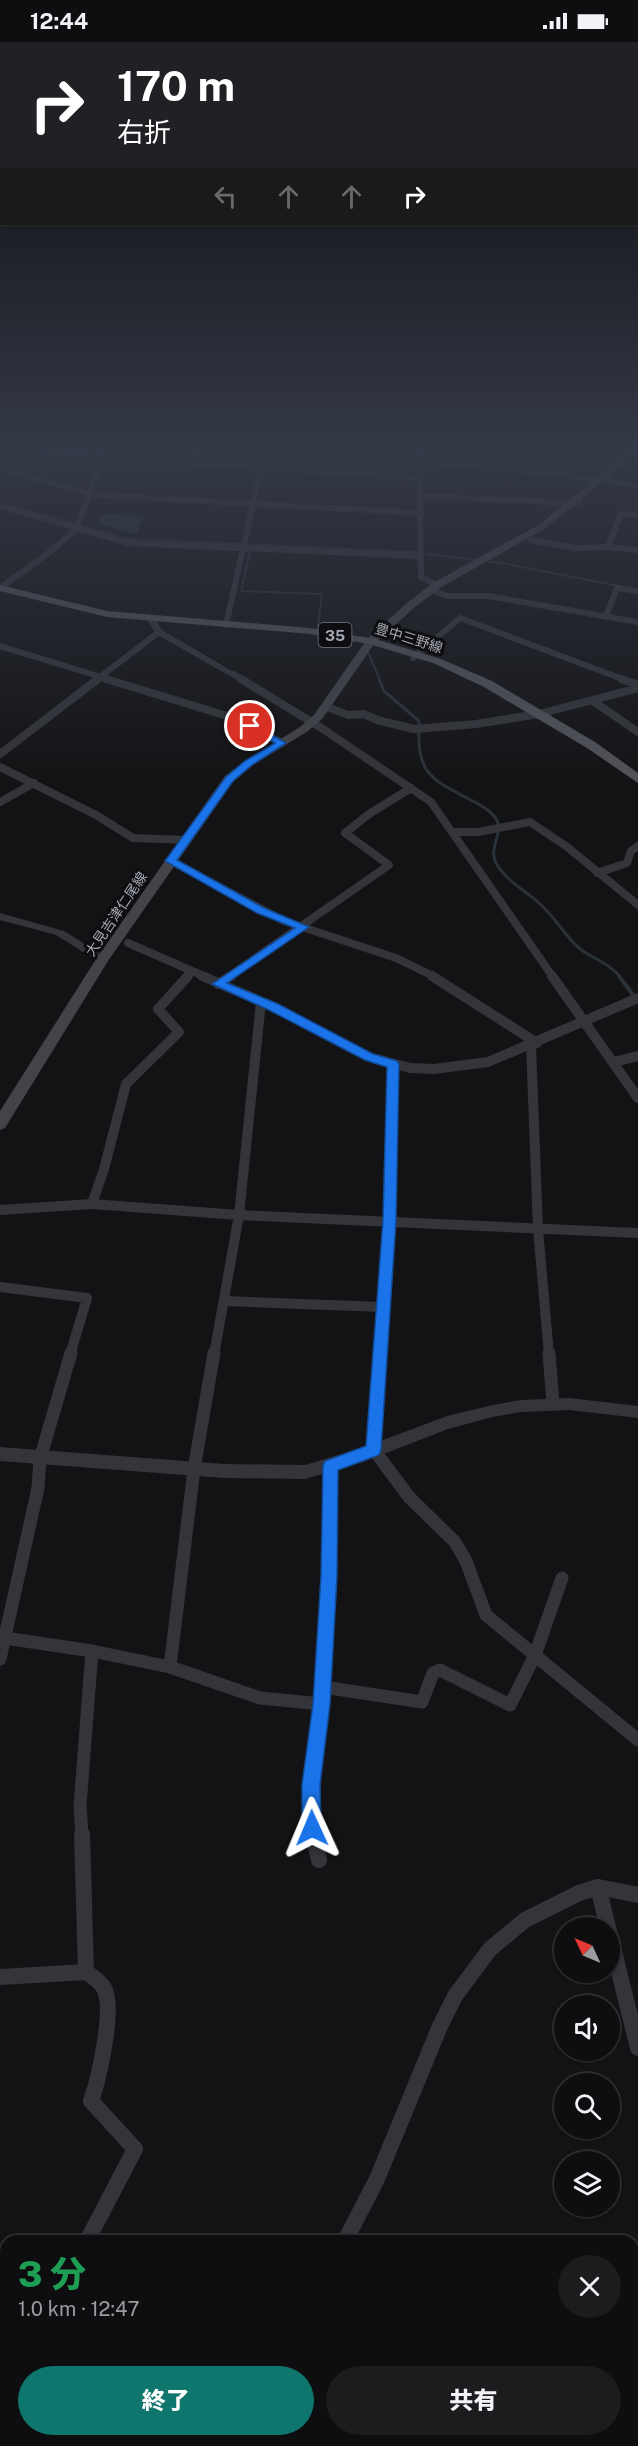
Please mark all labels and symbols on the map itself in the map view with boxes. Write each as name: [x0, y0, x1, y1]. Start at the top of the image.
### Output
street label: 豊中三野線: [373, 620, 445, 656]
road number: 35: [318, 623, 352, 647]
pin: [224, 700, 275, 751]
street label: 大見吉津仁尾線: [82, 869, 150, 959]
position arrow: [280, 1796, 344, 1860]
north arrow: [554, 1917, 620, 1983]

